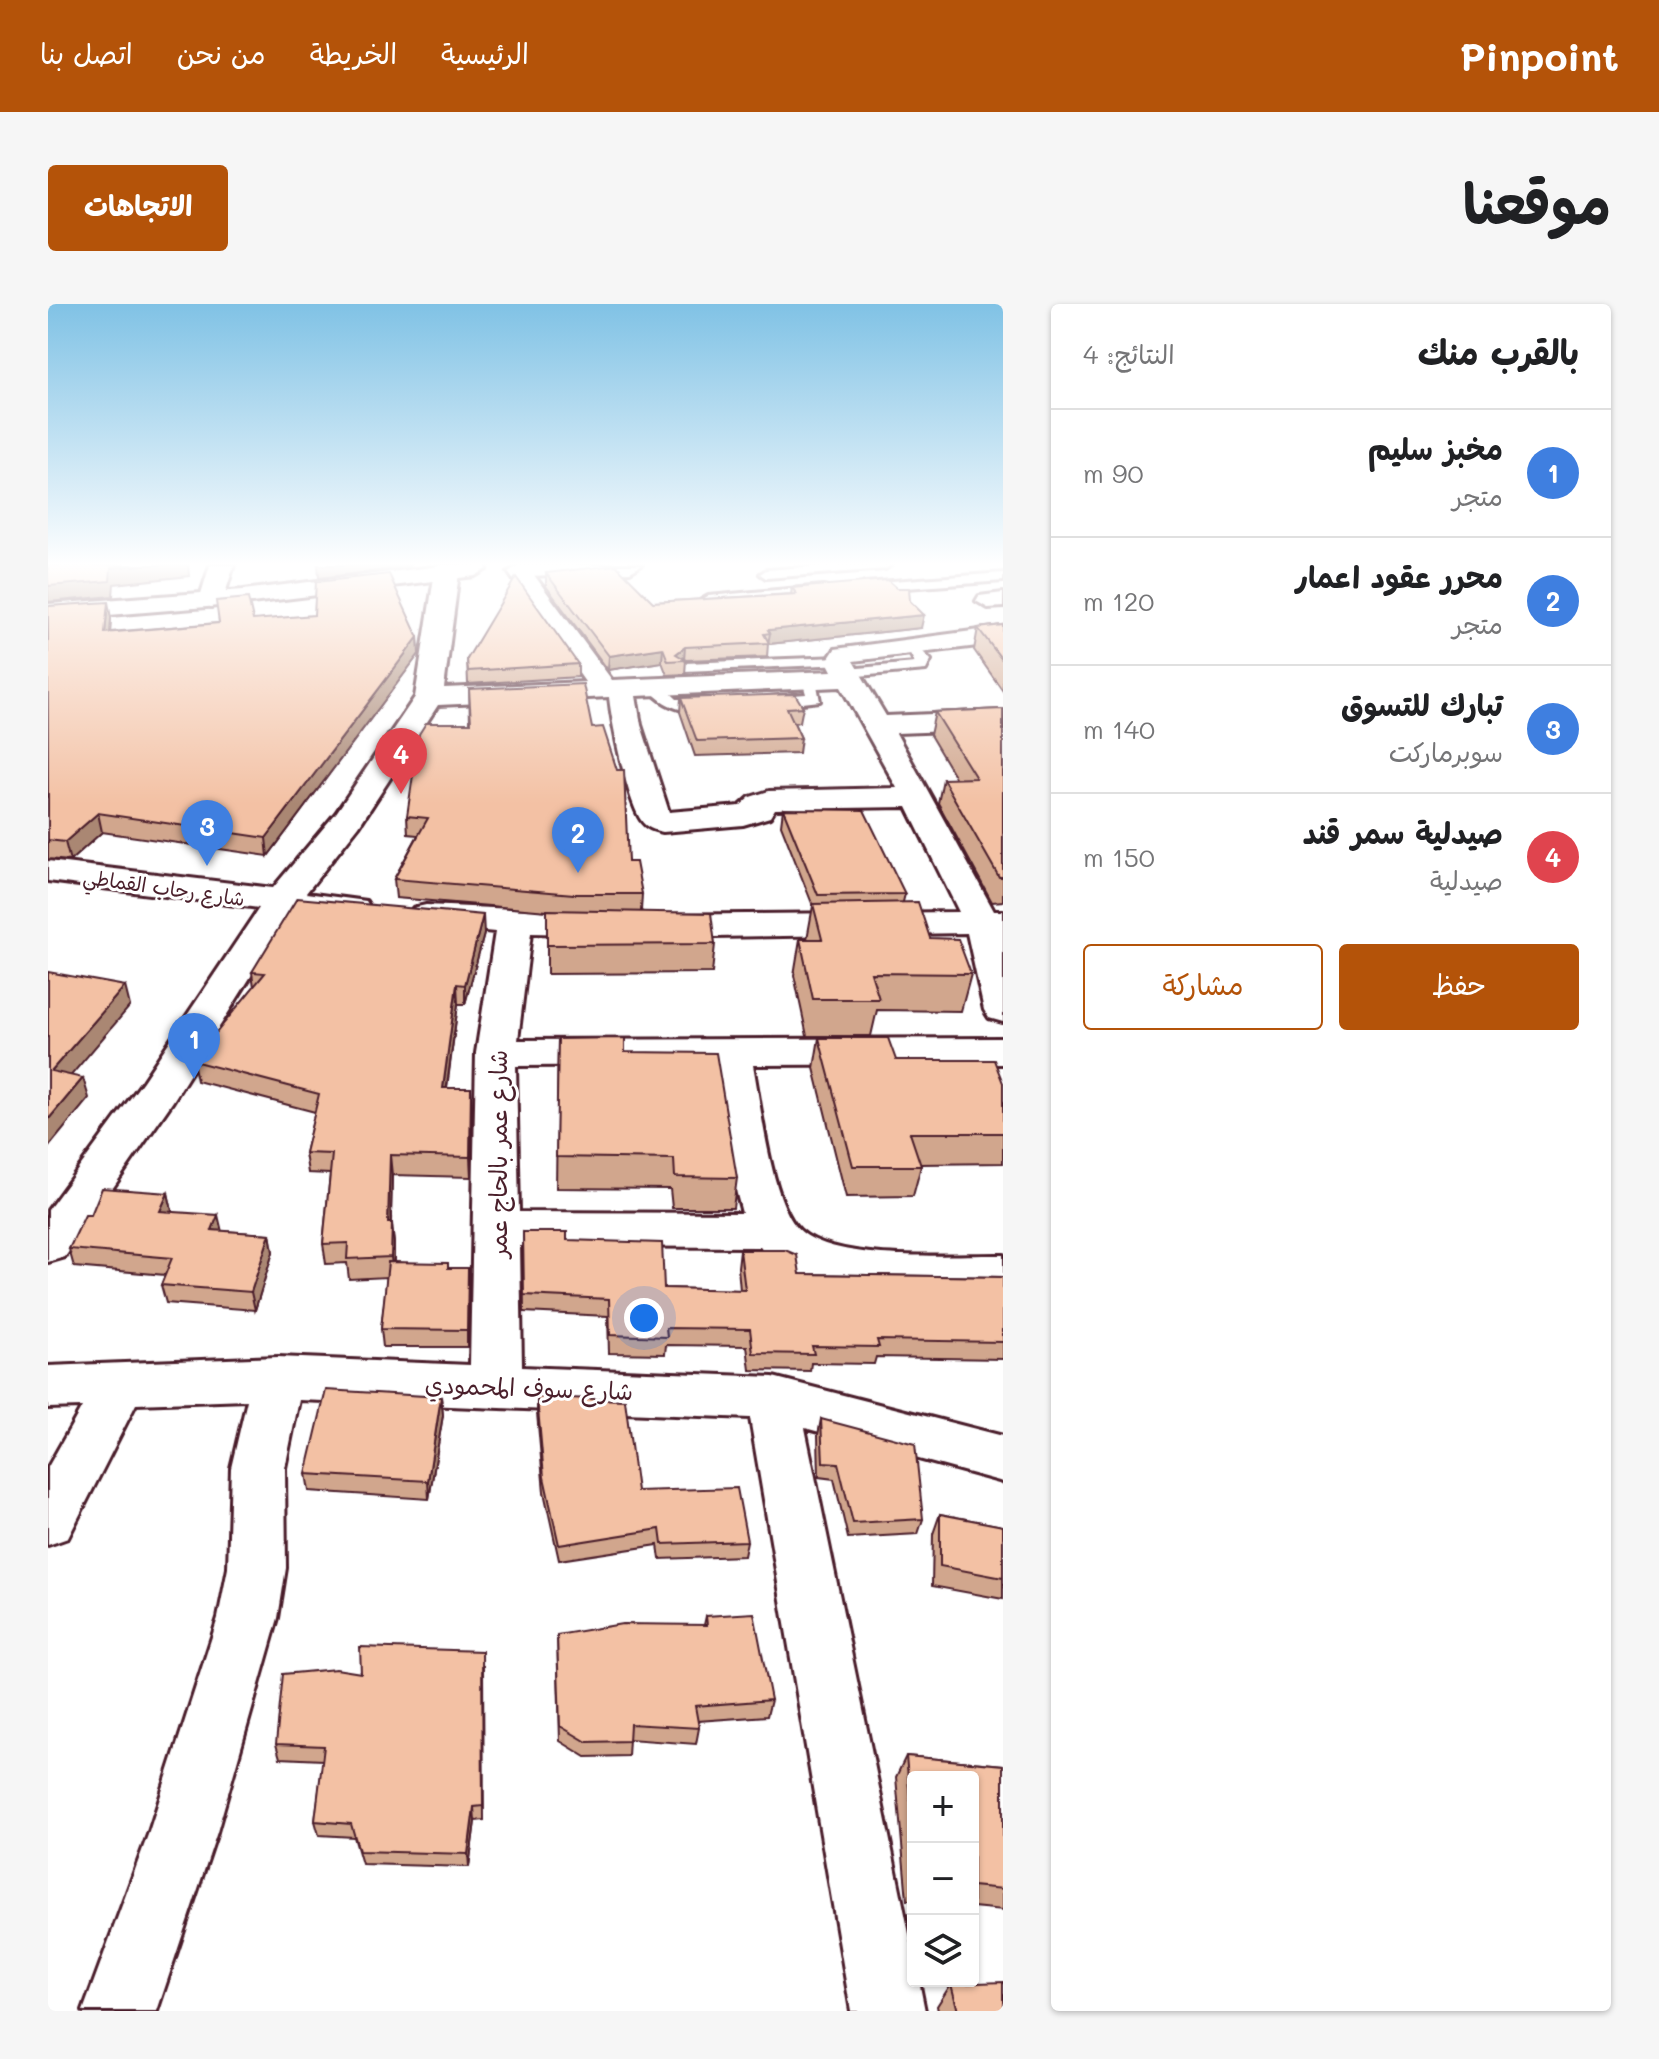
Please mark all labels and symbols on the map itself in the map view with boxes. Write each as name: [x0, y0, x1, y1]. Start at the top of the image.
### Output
pin: 4: [375, 728, 427, 794]
pin: 3: [181, 800, 233, 866]
pin: 2: [552, 807, 604, 873]
street label: شارع رحاب القماطي: [81, 863, 246, 917]
pin: 1: [168, 1013, 220, 1079]
street label: شارع عمر بالحاج عمر: [482, 1050, 516, 1260]
your location: [624, 1298, 664, 1338]
street label: شارع سوف المحمودي: [424, 1368, 634, 1409]

